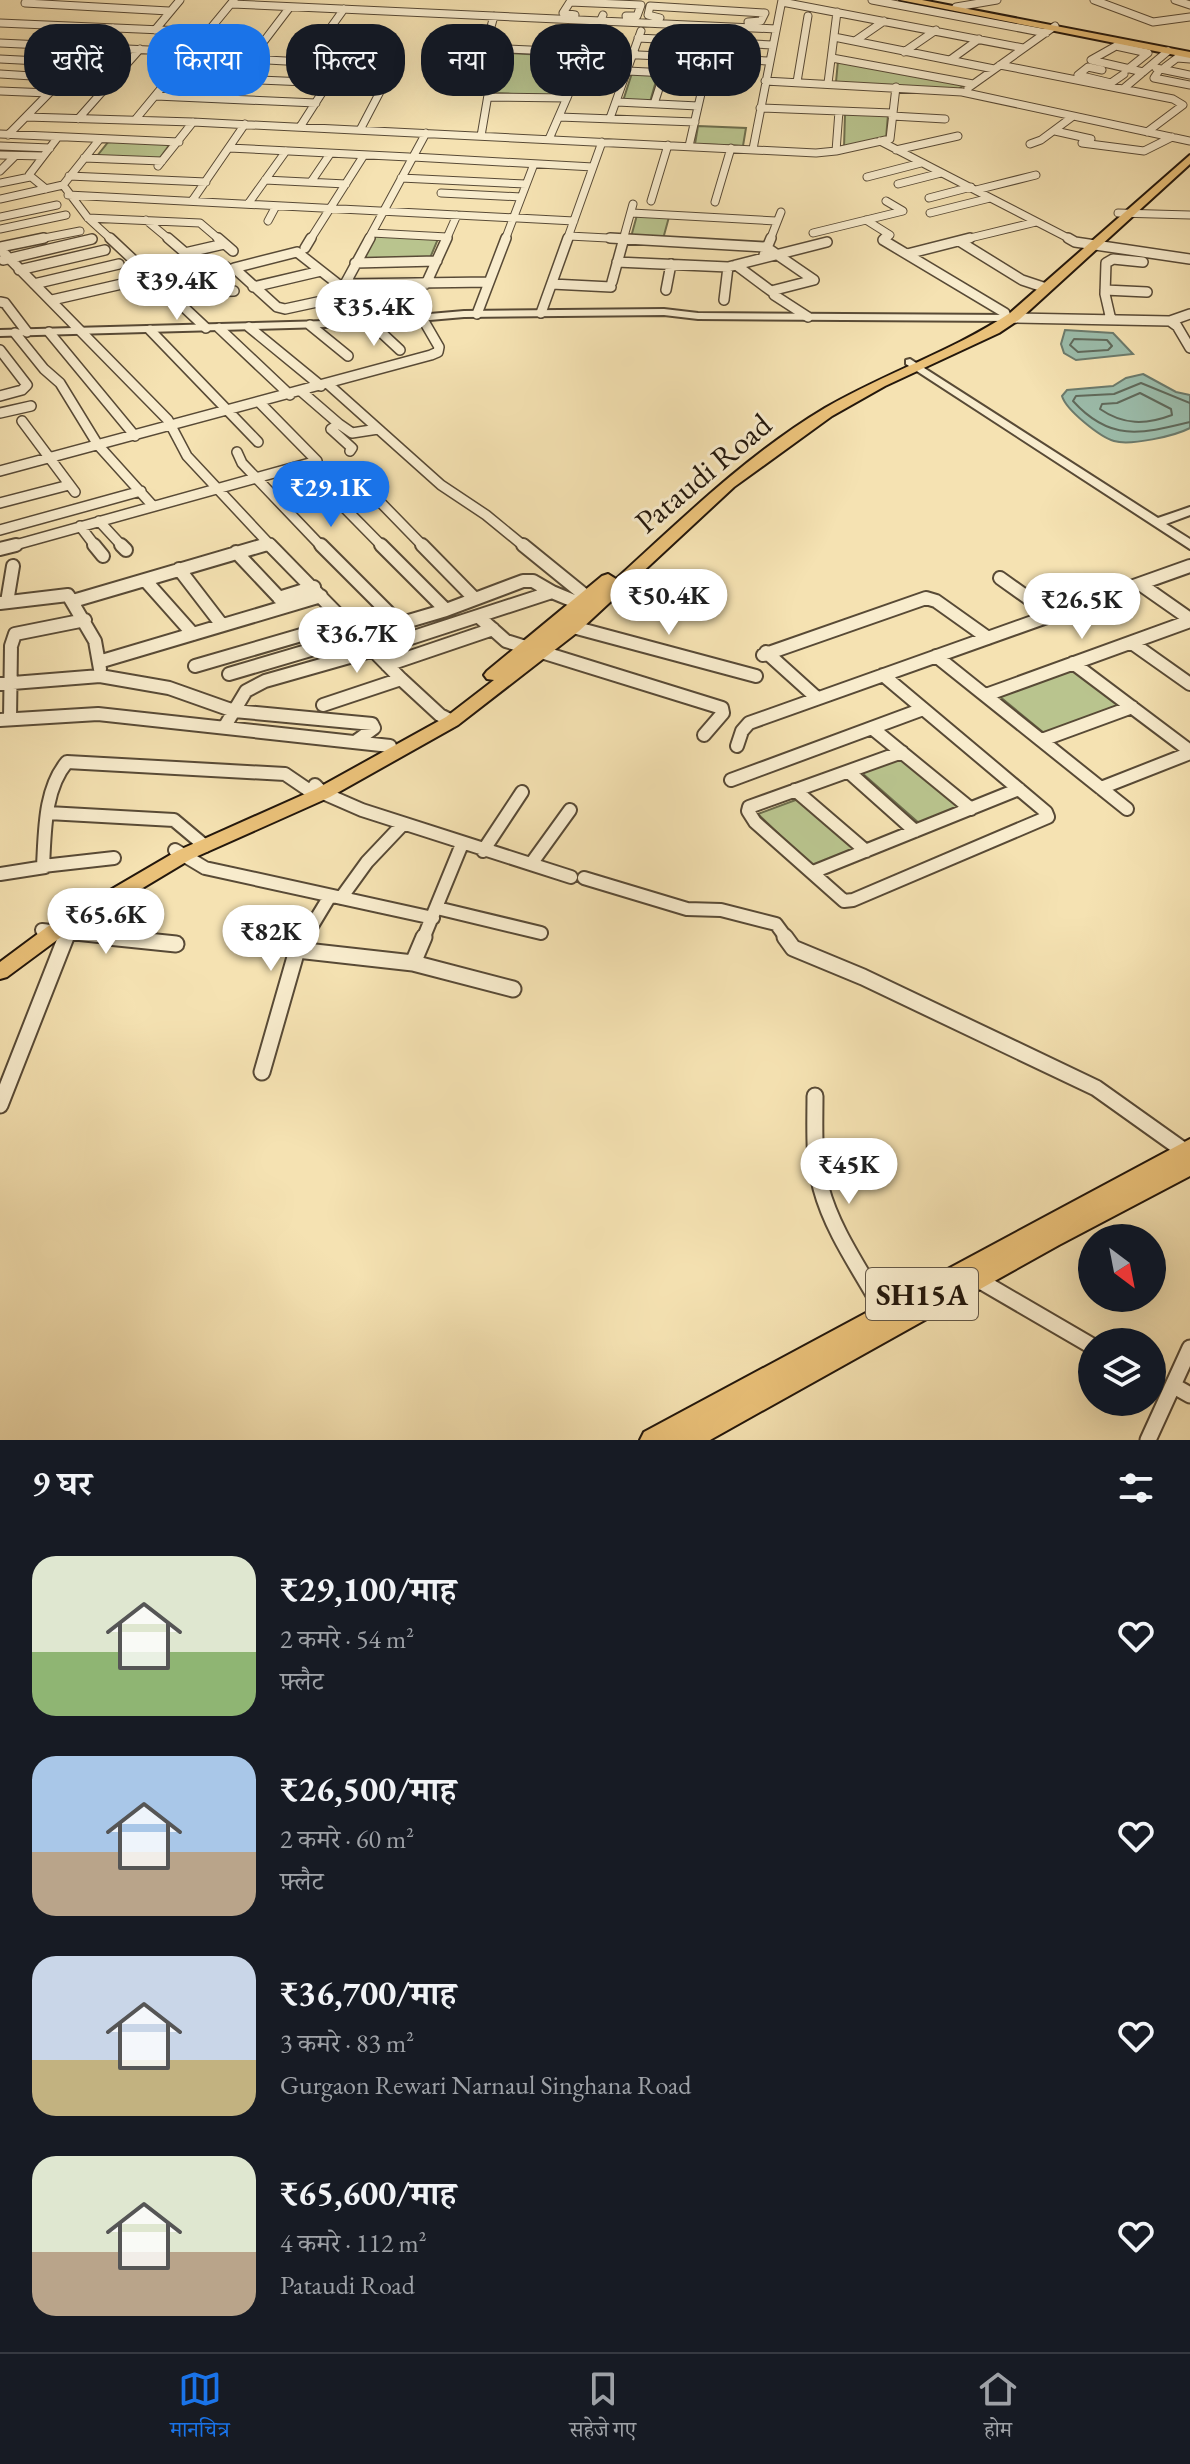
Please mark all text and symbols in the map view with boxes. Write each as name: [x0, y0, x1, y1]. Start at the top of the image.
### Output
chip: खरीदें: [24, 24, 131, 96]
chip: किराया: [147, 24, 270, 96]
chip: फ़िल्टर: [286, 24, 405, 96]
chip: नया: [421, 24, 514, 96]
chip: फ़्लैट: [530, 24, 632, 96]
chip: मकान: [648, 24, 761, 96]
pin: ₹39.4K: [112, 254, 242, 322]
text: ₹39.4K: [136, 263, 218, 297]
pin: ₹35.4K: [309, 280, 439, 348]
text: ₹35.4K: [333, 289, 415, 323]
street label: Pataudi Road: [626, 403, 781, 542]
pin: ₹29.1K: [266, 461, 396, 529]
text: ₹29.1K: [290, 470, 372, 504]
pin: ₹50.4K: [604, 569, 734, 637]
pin: ₹26.5K: [1017, 573, 1147, 641]
text: ₹50.4K: [628, 578, 710, 612]
text: ₹26.5K: [1041, 582, 1123, 616]
pin: ₹36.7K: [292, 607, 422, 675]
text: ₹36.7K: [316, 616, 398, 650]
pin: ₹65.6K: [41, 888, 171, 956]
text: ₹65.6K: [65, 897, 147, 931]
pin: ₹82K: [224, 905, 318, 973]
text: ₹82K: [240, 914, 302, 948]
pin: ₹45K: [802, 1138, 896, 1206]
text: ₹45K: [818, 1147, 880, 1181]
north arrow: [1078, 1224, 1166, 1312]
map controls: [1078, 1224, 1166, 1416]
road number: SH15A: [866, 1268, 978, 1320]
button: layers: [1078, 1328, 1166, 1416]
text: 9 घर: [32, 1461, 92, 1505]
icon: filters: [1114, 1466, 1158, 1510]
text: ₹29,100/माह: [280, 1567, 456, 1611]
icon: home: [96, 1588, 192, 1684]
icon: heart: [1114, 1614, 1158, 1658]
text: 2 कमरे · 54 m²: [280, 1622, 414, 1656]
text: फ़्लैट: [280, 1664, 323, 1698]
text: ₹26,500/माह: [280, 1767, 456, 1811]
icon: home: [96, 1788, 192, 1884]
icon: heart: [1114, 1814, 1158, 1858]
text: 2 कमरे · 60 m²: [280, 1822, 414, 1856]
text: फ़्लैट: [280, 1864, 323, 1898]
text: ₹36,700/माह: [280, 1971, 456, 2015]
icon: home: [96, 1988, 192, 2084]
icon: heart: [1114, 2014, 1158, 2058]
text: 3 कमरे · 83 m²: [280, 2026, 414, 2060]
text: Gurgaon Rewari Narnaul Singhana Road: [280, 2068, 691, 2102]
text: ₹65,600/माह: [280, 2171, 456, 2215]
icon: home: [96, 2188, 192, 2284]
icon: heart: [1114, 2214, 1158, 2258]
text: 4 कमरे · 112 m²: [280, 2226, 427, 2260]
text: Pataudi Road: [280, 2268, 415, 2302]
tab: मानचित्र: [170, 2367, 230, 2451]
tab: सहेजे गए: [569, 2367, 636, 2451]
tab: होम: [976, 2367, 1020, 2451]

